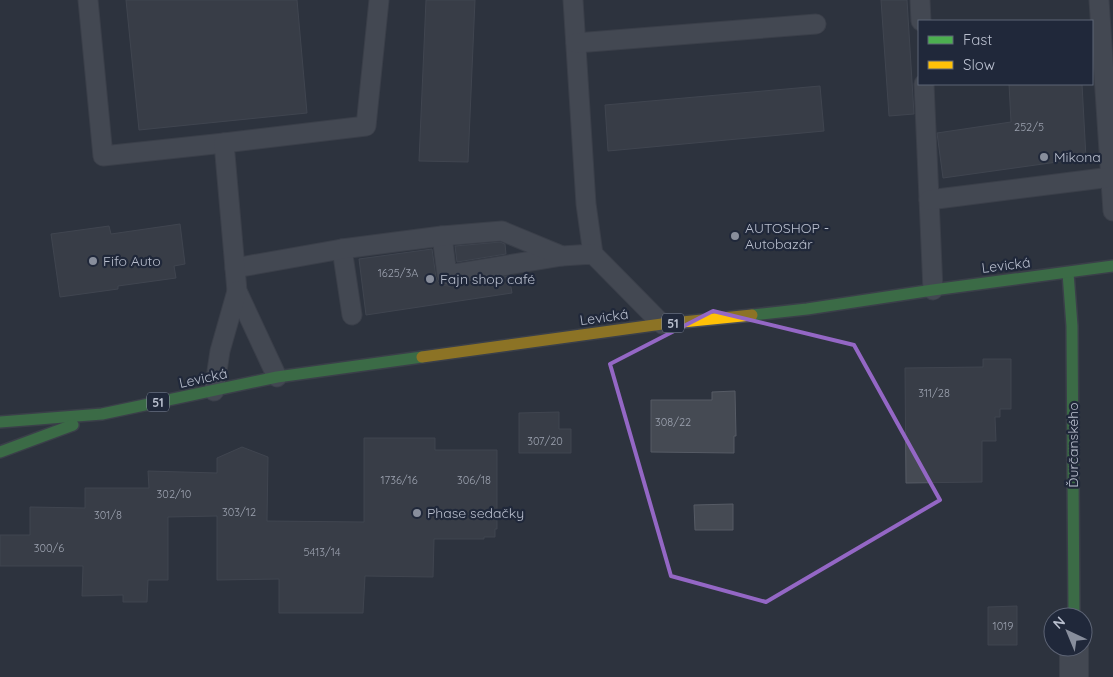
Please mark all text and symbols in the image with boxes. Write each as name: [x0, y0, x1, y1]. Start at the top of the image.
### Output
legend: [918, 20, 1093, 85]
text: Fast: [963, 30, 992, 49]
text: Slow: [963, 55, 995, 74]
house number: 252/5: [1014, 120, 1044, 134]
place label: Mikona: [1054, 148, 1101, 166]
marker: Mikona: [1038, 151, 1050, 163]
place label: AUTOSHOP - Autobazár: [745, 219, 829, 253]
marker: AUTOSHOP - Autobazár: [729, 230, 741, 242]
place label: Fifo Auto: [103, 252, 161, 270]
street label: Levická: [981, 253, 1031, 277]
marker: Fifo Auto: [87, 255, 99, 267]
house number: 1625/3A: [378, 266, 418, 280]
place label: Fajn shop café: [440, 270, 535, 288]
marker: Fajn shop café: [424, 273, 436, 285]
street label: Levická: [579, 305, 629, 329]
road number: 51: [662, 314, 684, 332]
street label: Levická: [177, 364, 229, 392]
house number: 311/28: [918, 386, 950, 400]
road number: 51: [147, 392, 169, 412]
street label: Ďurčanského: [1064, 402, 1082, 488]
house number: 308/22: [655, 415, 691, 429]
house number: 307/20: [527, 434, 563, 448]
house number: 1736/16: [380, 473, 418, 487]
house number: 306/18: [457, 473, 491, 487]
house number: 302/10: [157, 487, 191, 501]
place label: Phase sedačky: [427, 504, 524, 522]
house number: 303/12: [222, 505, 256, 519]
marker: Phase sedačky: [411, 507, 423, 519]
house number: 301/8: [94, 508, 122, 522]
house number: 300/6: [34, 541, 64, 555]
house number: 5413/14: [304, 545, 341, 559]
north arrow: [1043, 607, 1093, 657]
text: N: [1049, 613, 1069, 633]
house number: 1019: [993, 619, 1013, 633]

